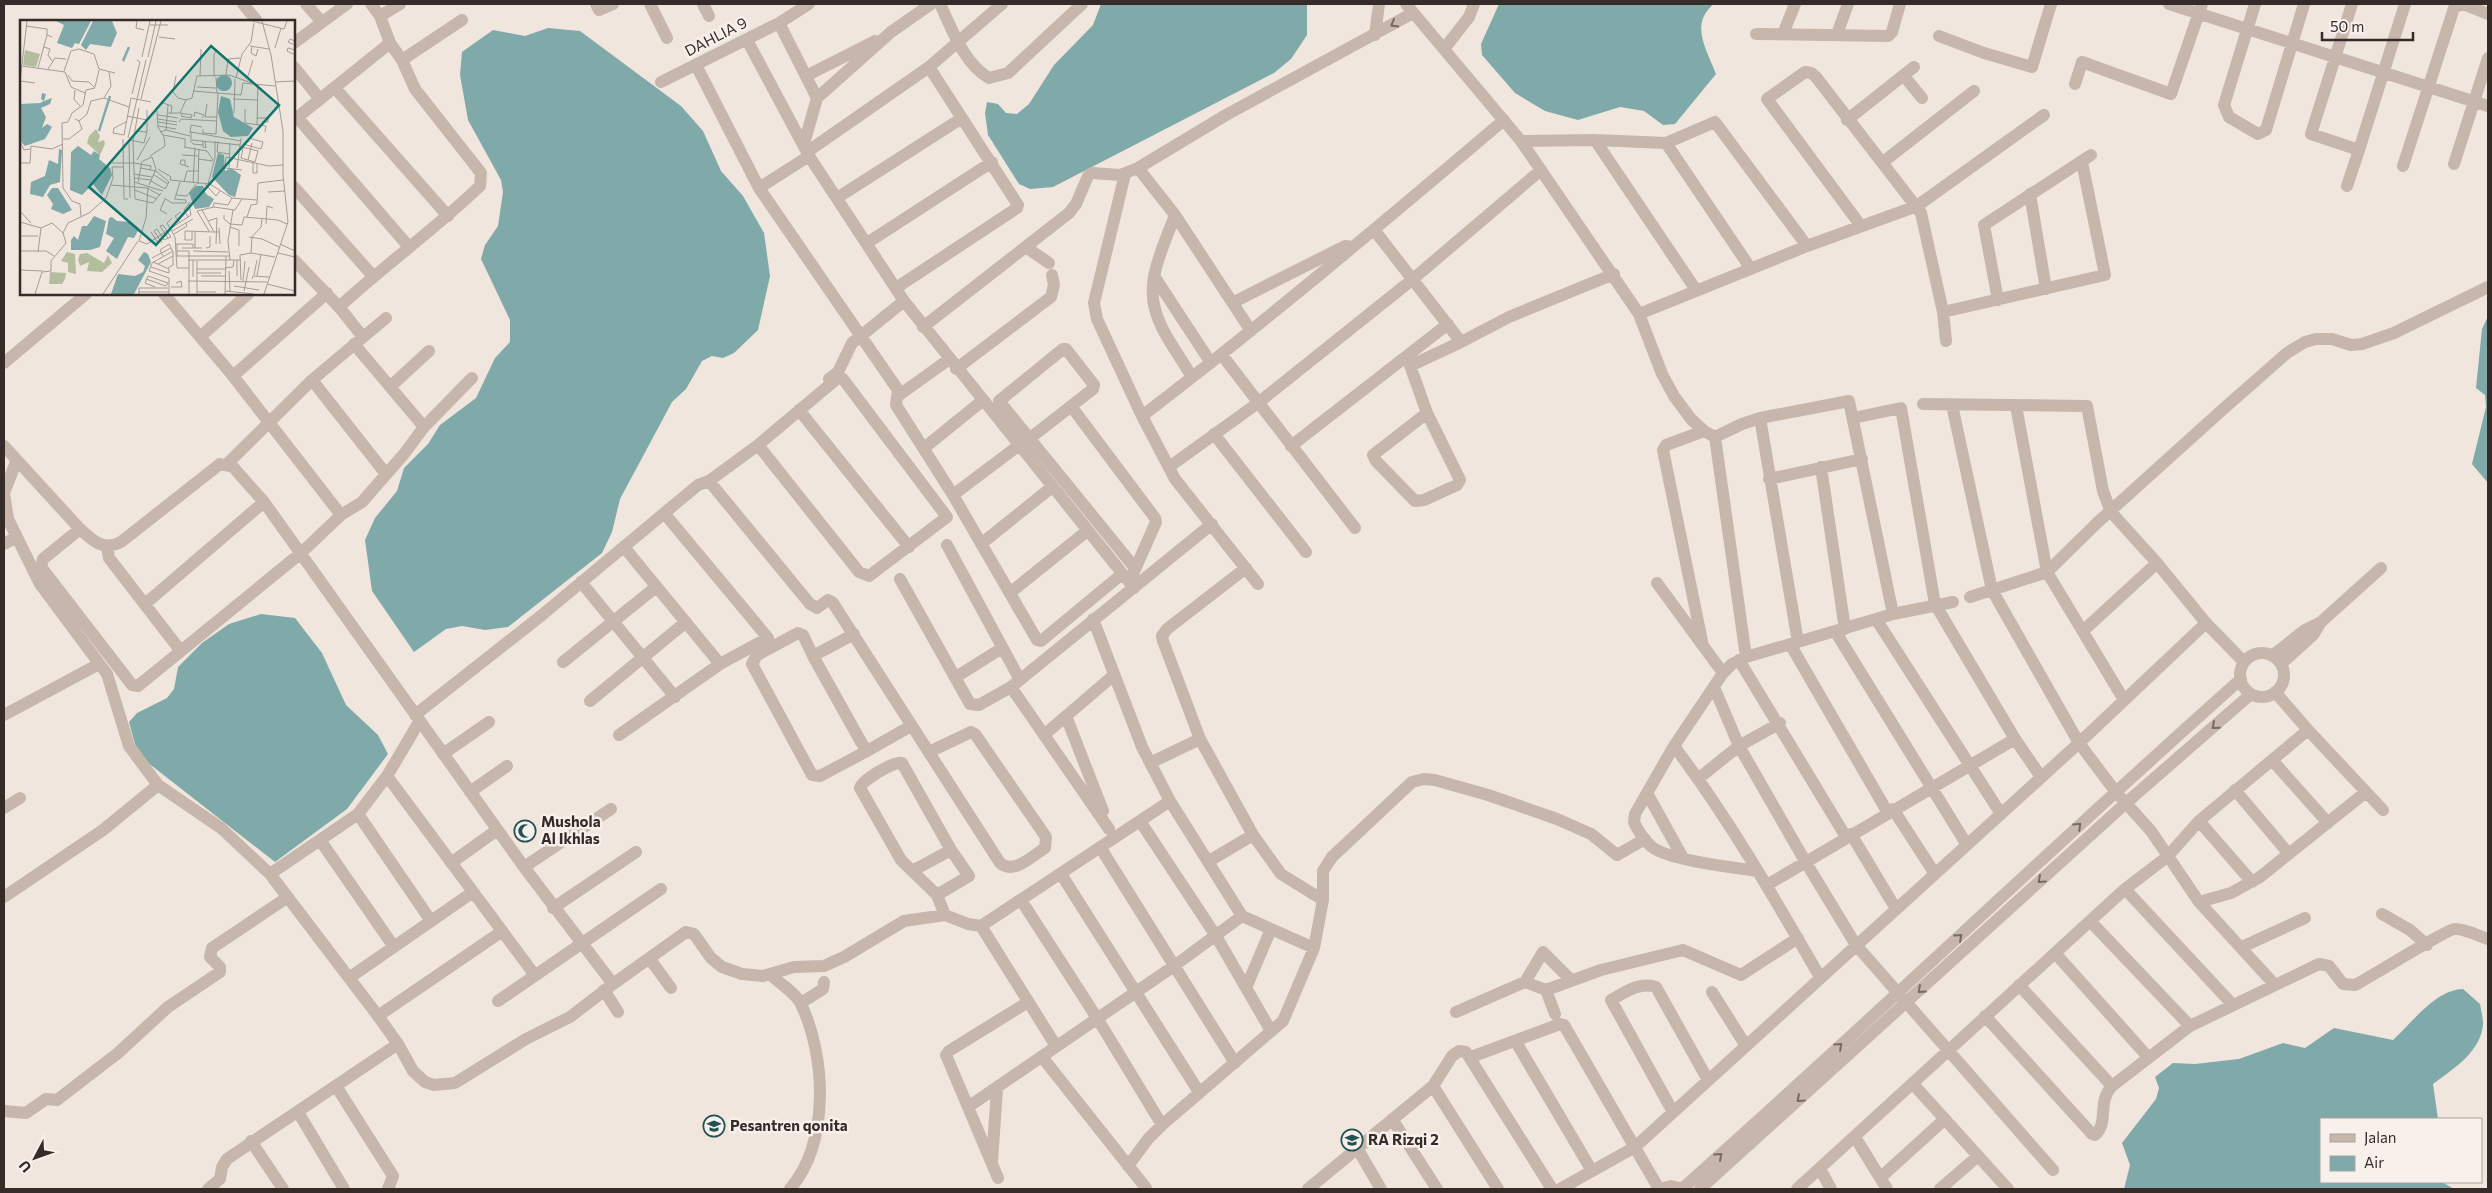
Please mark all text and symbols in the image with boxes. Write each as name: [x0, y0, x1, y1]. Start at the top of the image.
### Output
scale bar: [2322, 10, 2413, 42]
street label: DAHLIA 9: [681, 13, 750, 59]
text: 50 m: [2330, 17, 2364, 35]
one-way arrow: [1391, 18, 1400, 28]
inset map: [20, 20, 295, 295]
one-way arrow: [2211, 720, 2220, 729]
place label: Mushola Al Ikhlas: [541, 812, 601, 847]
mosque icon: Mushola Al Ikhlas: [513, 819, 537, 843]
one-way arrow: [2073, 823, 2082, 832]
one-way arrow: [2038, 875, 2047, 884]
one-way arrow: [1954, 934, 1963, 943]
one-way arrow: [1917, 984, 1926, 993]
one-way arrow: [1834, 1043, 1843, 1052]
one-way arrow: [1797, 1093, 1806, 1102]
school or university icon: Pesantren qonita: [702, 1114, 726, 1138]
place label: Pesantren qonita: [730, 1116, 848, 1134]
legend: [2320, 1118, 2482, 1183]
school or university icon: RA Rizqi 2: [1340, 1128, 1364, 1152]
text: Jalan: [2364, 1128, 2396, 1146]
place label: RA Rizqi 2: [1368, 1130, 1439, 1148]
north arrow: [10, 1133, 60, 1183]
one-way arrow: [1714, 1153, 1723, 1162]
text: Air: [2364, 1153, 2384, 1171]
text: U: [15, 1157, 35, 1176]

